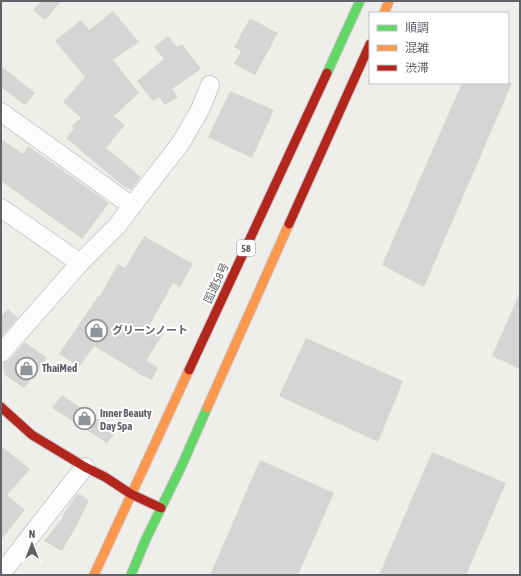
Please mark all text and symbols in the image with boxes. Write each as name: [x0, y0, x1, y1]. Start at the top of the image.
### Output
legend: [369, 12, 509, 84]
text: 順調: [405, 21, 429, 35]
text: 混雑: [405, 41, 429, 55]
text: 渋滞: [405, 61, 429, 75]
road number: 58: [237, 240, 255, 256]
street label: 国道58号: [201, 261, 231, 305]
shop icon: グリーンノート: [84, 317, 110, 343]
place label: グリーンノート: [112, 324, 188, 336]
shop icon: ThaiMed: [13, 355, 39, 381]
place label: ThaiMed: [42, 362, 77, 374]
shop icon: Inner Beauty Day Spa: [71, 406, 97, 432]
place label: Inner Beauty Day Spa: [100, 407, 152, 432]
north arrow: [12, 524, 52, 564]
text: N: [29, 528, 35, 540]

